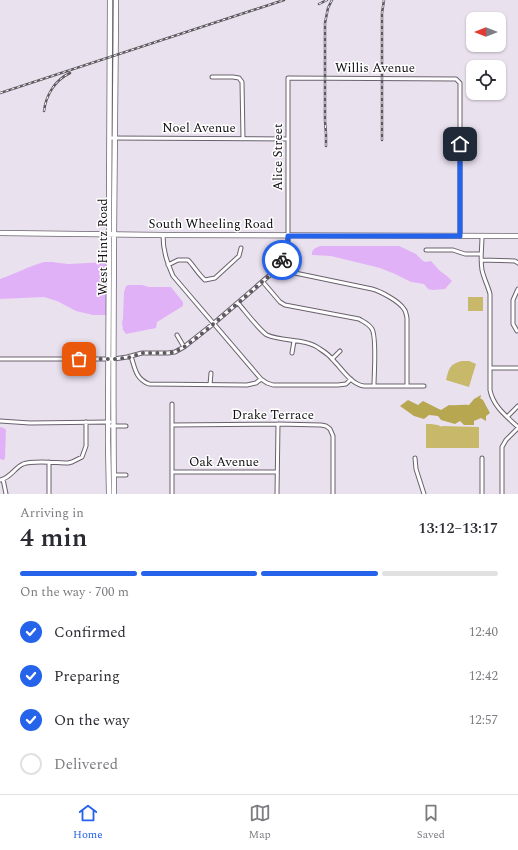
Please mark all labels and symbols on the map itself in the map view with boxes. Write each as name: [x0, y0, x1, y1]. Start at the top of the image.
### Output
north arrow: [466, 12, 506, 52]
street label: Willis Avenue: [335, 58, 415, 78]
street label: Noel Avenue: [162, 118, 236, 138]
street label: Alice Street: [268, 123, 288, 191]
pin: [443, 127, 477, 161]
street label: West Hintz Road: [93, 198, 113, 296]
street label: South Wheeling Road: [149, 214, 273, 234]
courier: [262, 240, 302, 280]
pin: [62, 342, 96, 376]
street label: Drake Terrace: [232, 405, 314, 425]
street label: Oak Avenue: [189, 452, 259, 472]

